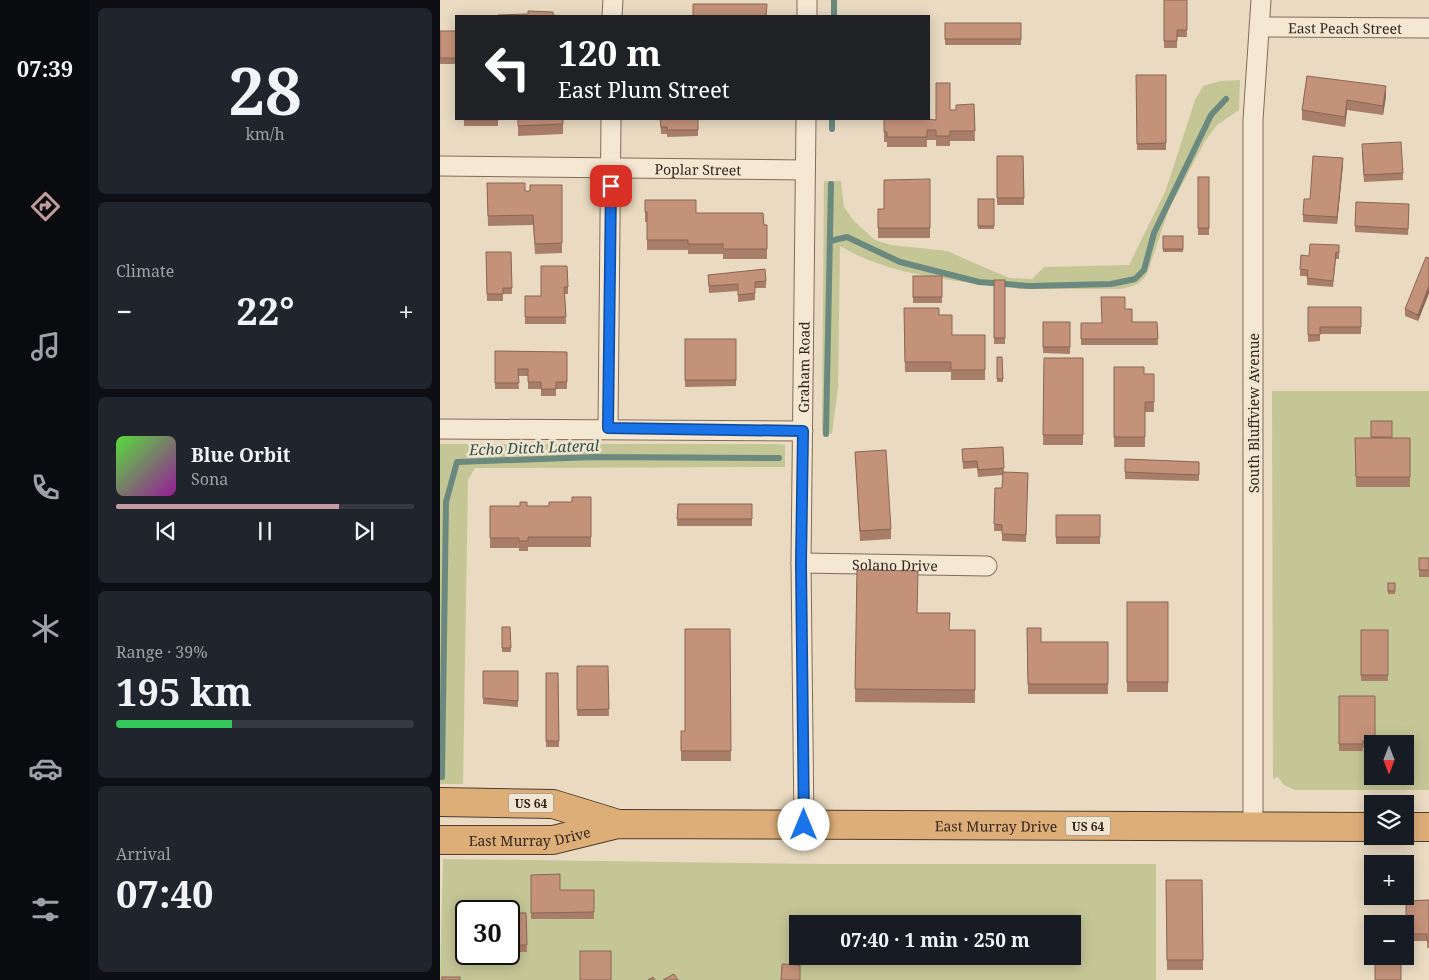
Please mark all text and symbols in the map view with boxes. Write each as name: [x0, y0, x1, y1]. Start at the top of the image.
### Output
street label: East Peach Street: [1288, 18, 1402, 37]
text: 120 m: [558, 29, 661, 76]
icon: left: [475, 35, 540, 100]
text: 28: [228, 46, 302, 134]
text: 07:39: [17, 53, 73, 83]
text: East Plum Street: [558, 74, 729, 104]
text: km/h: [245, 123, 285, 145]
street label: Poplar Street: [655, 159, 742, 179]
pin: [590, 165, 632, 207]
icon: arrive: [597, 172, 625, 200]
icon: directions: [28, 189, 63, 224]
text: Climate: [116, 260, 174, 282]
text: 22°: [236, 284, 294, 336]
text: −: [116, 292, 132, 330]
text: +: [398, 292, 414, 330]
street label: Graham Road: [793, 321, 813, 413]
icon: music: [28, 329, 63, 364]
street label: South Bluffview Avenue: [1244, 333, 1263, 493]
water label: Echo Ditch Lateral: [468, 435, 600, 459]
text: Blue Orbit: [191, 442, 291, 468]
text: Sona: [191, 468, 228, 490]
icon: phone: [28, 470, 63, 505]
icon: previous: [152, 517, 180, 545]
icon: pause: [251, 517, 279, 545]
icon: next: [350, 517, 378, 545]
street label: Solano Drive: [852, 554, 938, 575]
icon: climate: [28, 611, 63, 646]
text: Range · 39%: [116, 641, 208, 663]
text: 195 km: [116, 665, 252, 717]
north arrow: [1364, 735, 1414, 785]
map controls: [1364, 735, 1414, 965]
icon: car: [28, 751, 63, 786]
road number: US 64: [508, 794, 554, 812]
button: layers: [1364, 795, 1414, 845]
position arrow: [777, 798, 829, 850]
street label: East Murray Drive: [935, 816, 1057, 835]
road number: US 64: [1066, 816, 1110, 836]
street label: East Murray Drive: [469, 822, 592, 850]
text: Arrival: [116, 843, 171, 865]
button: +: [1364, 855, 1414, 905]
text: 07:40: [116, 867, 213, 919]
icon: filters: [28, 892, 63, 927]
speed limit sign: 30: [455, 900, 520, 965]
button: −: [1364, 915, 1414, 965]
text: 07:40 · 1 min · 250 m: [840, 927, 1030, 953]

